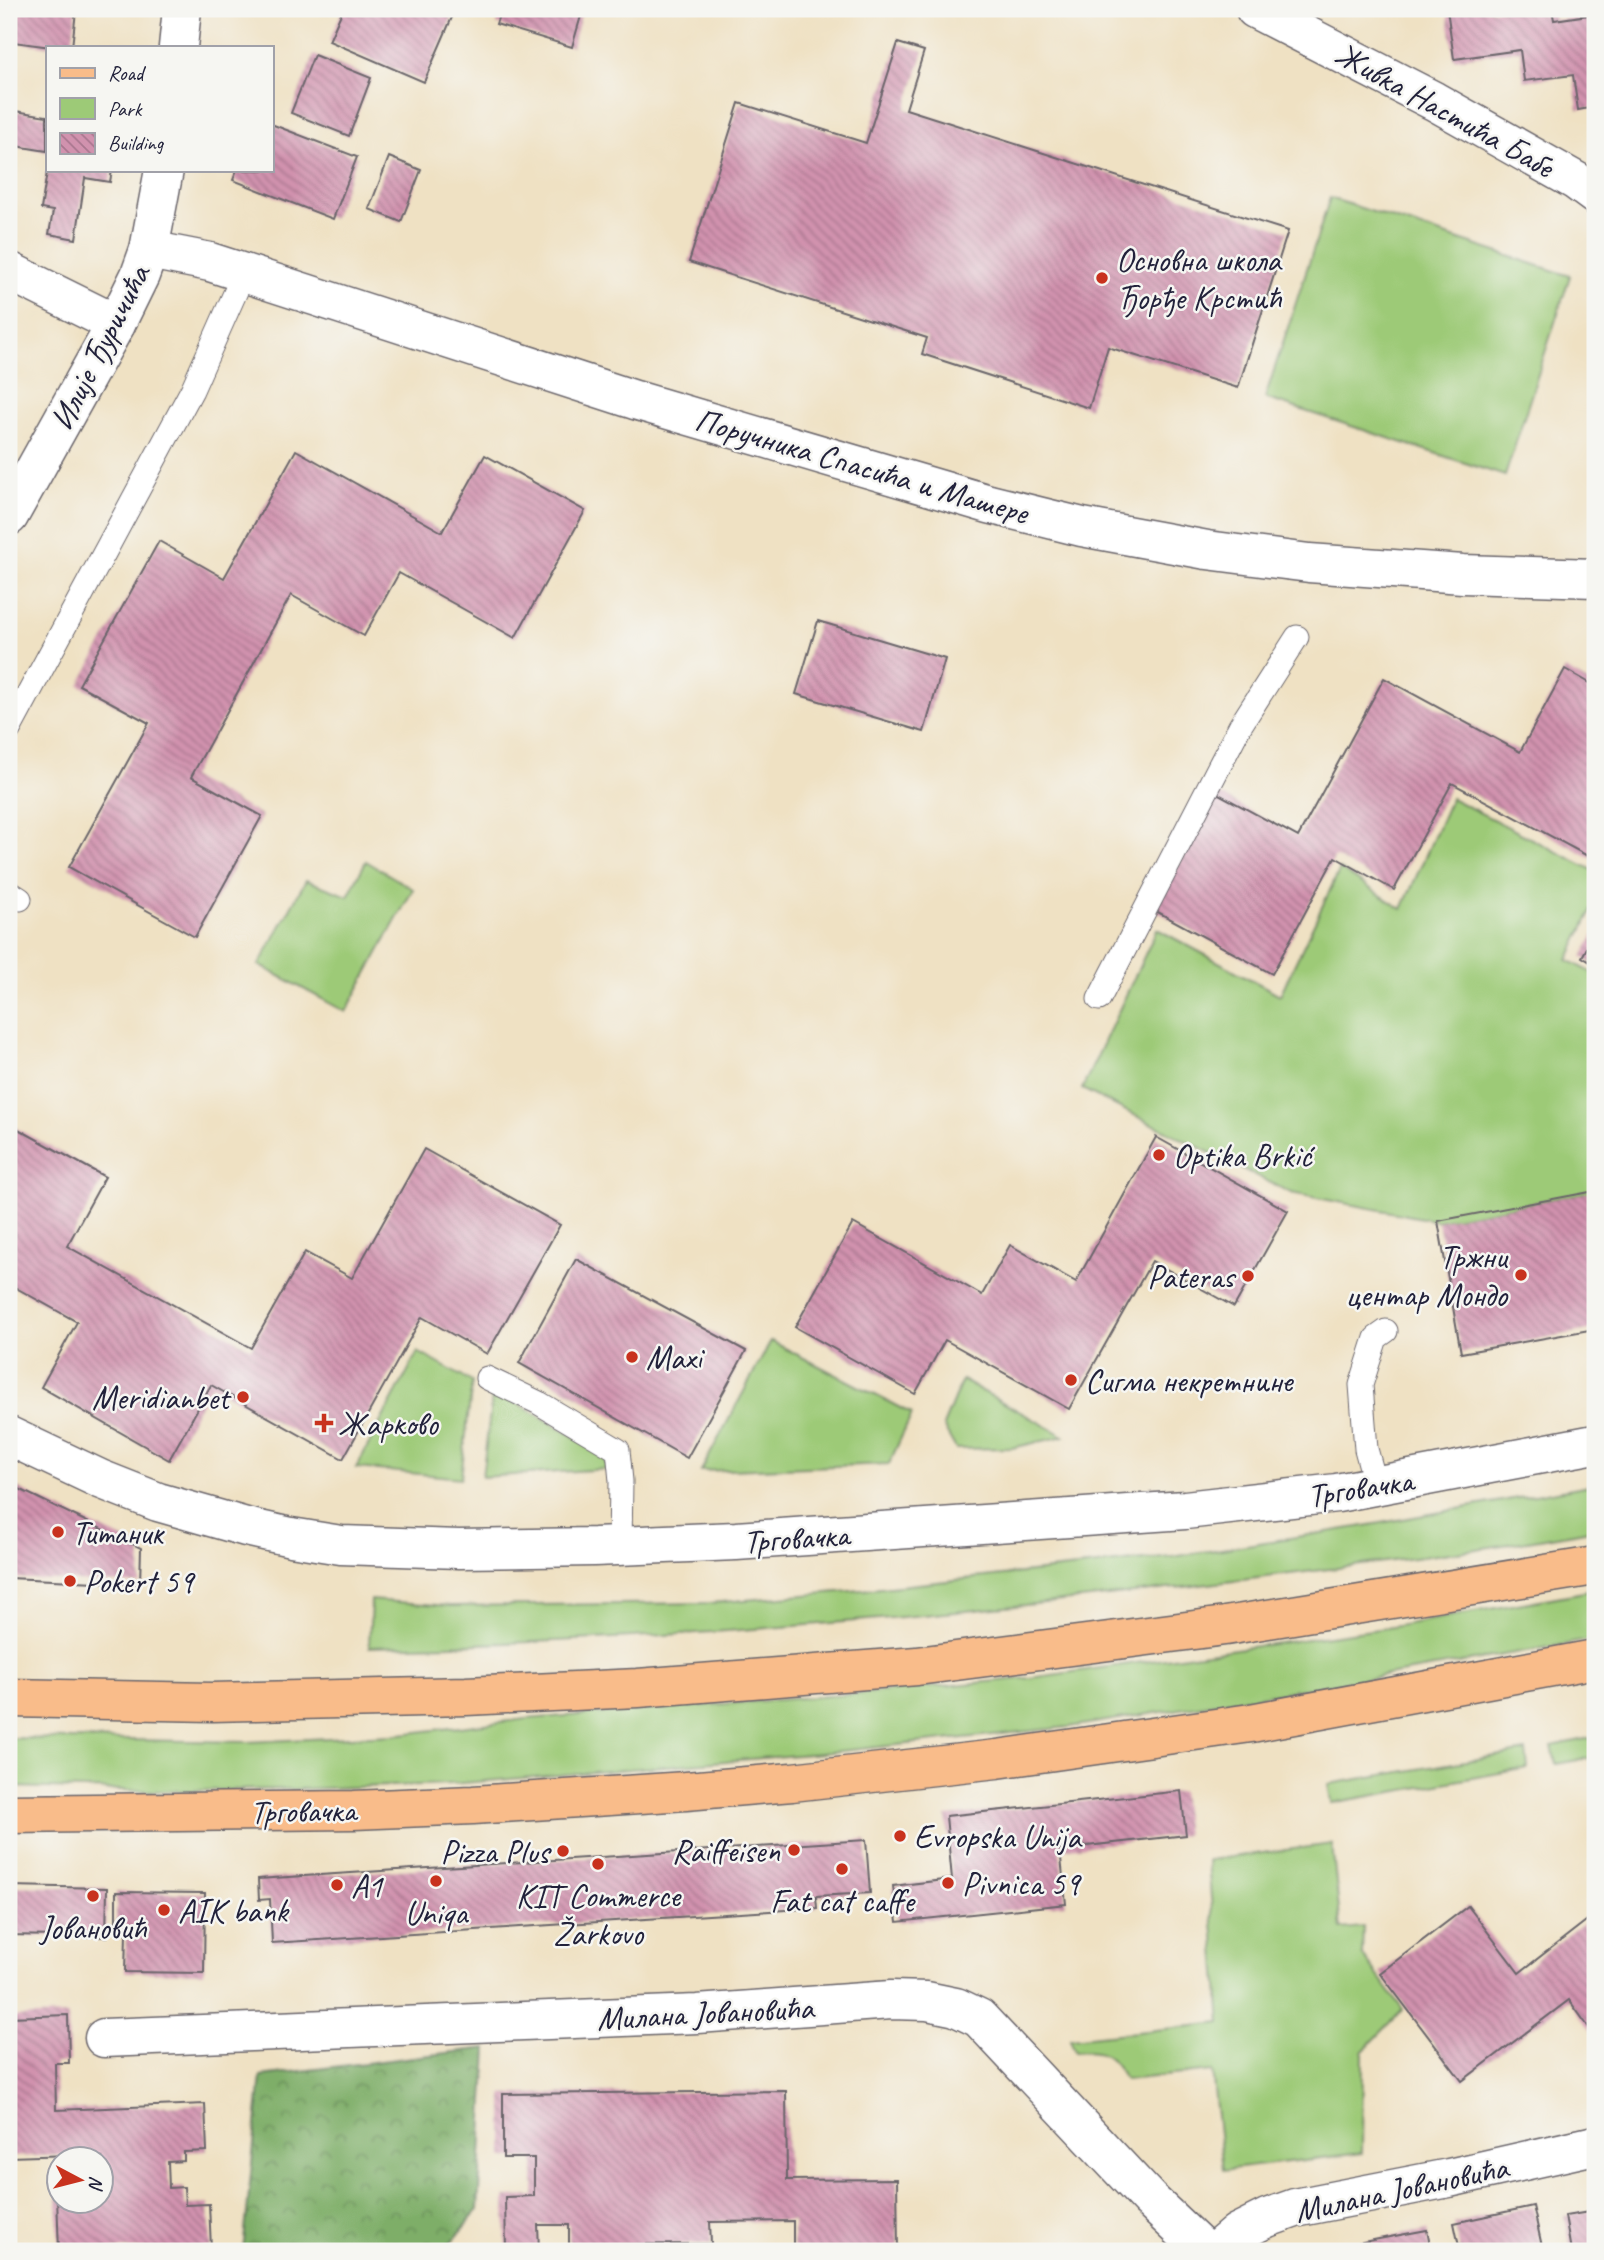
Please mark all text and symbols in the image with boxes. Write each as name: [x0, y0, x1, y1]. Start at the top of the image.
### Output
street label: Живка Настића Бабе: [1328, 32, 1563, 188]
legend: [46, 46, 273, 172]
text: Road: [108, 60, 147, 86]
text: Park: [108, 96, 143, 122]
text: Building: [108, 130, 165, 156]
place label: Основна школа Ђорђе Крстић: [1116, 239, 1283, 319]
street label: Илије Ђуричића: [40, 256, 161, 437]
marker: Основна школа Ђорђе Крстић: [1094, 270, 1110, 286]
street label: Поручника Спасића и Машере: [691, 398, 1035, 534]
place label: Optika Brkić: [1173, 1135, 1316, 1177]
marker: Optika Brkić: [1151, 1147, 1167, 1163]
place label: Тржни центар Мондо: [1346, 1236, 1509, 1316]
place label: Pateras: [1147, 1256, 1237, 1298]
marker: Тржни центар Мондо: [1513, 1267, 1529, 1283]
marker: Pateras: [1240, 1268, 1256, 1284]
place label: Maxi: [646, 1337, 706, 1379]
marker: Maxi: [624, 1349, 640, 1365]
place label: Сигма некретнине: [1085, 1360, 1295, 1402]
marker: Сигма некретнине: [1063, 1372, 1079, 1388]
place label: Meridianbet: [92, 1377, 232, 1419]
marker: Meridianbet: [235, 1389, 251, 1405]
place label: Жарково: [338, 1403, 439, 1445]
marker: Жарково: [316, 1415, 332, 1431]
street label: Трговачка: [1305, 1459, 1418, 1517]
place label: Титаник: [72, 1512, 165, 1554]
street label: Трговачка: [742, 1513, 853, 1563]
marker: Титаник: [50, 1524, 66, 1540]
place label: Pokert 59: [84, 1561, 196, 1603]
marker: Pokert 59: [62, 1573, 78, 1589]
street label: Трговачка: [250, 1789, 359, 1833]
place label: Evropska Unija: [914, 1816, 1083, 1858]
marker: Evropska Unija: [892, 1828, 908, 1844]
place label: Raiffeisen: [672, 1830, 780, 1872]
place label: Pizza Plus: [441, 1831, 552, 1873]
marker: Raiffeisen: [786, 1842, 802, 1858]
marker: Pizza Plus: [555, 1843, 571, 1859]
marker: KIT Commerce Žarkovo: [590, 1856, 606, 1872]
marker: Fat cat caffe: [834, 1861, 850, 1877]
place label: Pivnica 59: [962, 1863, 1083, 1905]
place label: A1: [351, 1865, 385, 1907]
marker: Uniqa: [428, 1873, 444, 1889]
place label: KIT Commerce Žarkovo: [516, 1875, 682, 1955]
marker: Pivnica 59: [940, 1875, 956, 1891]
marker: A1: [329, 1877, 345, 1893]
place label: Fat cat caffe: [770, 1880, 916, 1922]
marker: Јовановић: [85, 1888, 101, 1904]
place label: AIK bank: [178, 1890, 289, 1932]
place label: Uniqa: [405, 1892, 469, 1934]
marker: AIK bank: [156, 1902, 172, 1918]
place label: Јовановић: [38, 1907, 148, 1949]
street label: Милана Јовановића: [596, 1986, 817, 2040]
north arrow: [46, 2144, 116, 2214]
street label: Милана Јовановића: [1291, 2145, 1514, 2232]
text: N: [83, 2175, 109, 2192]

